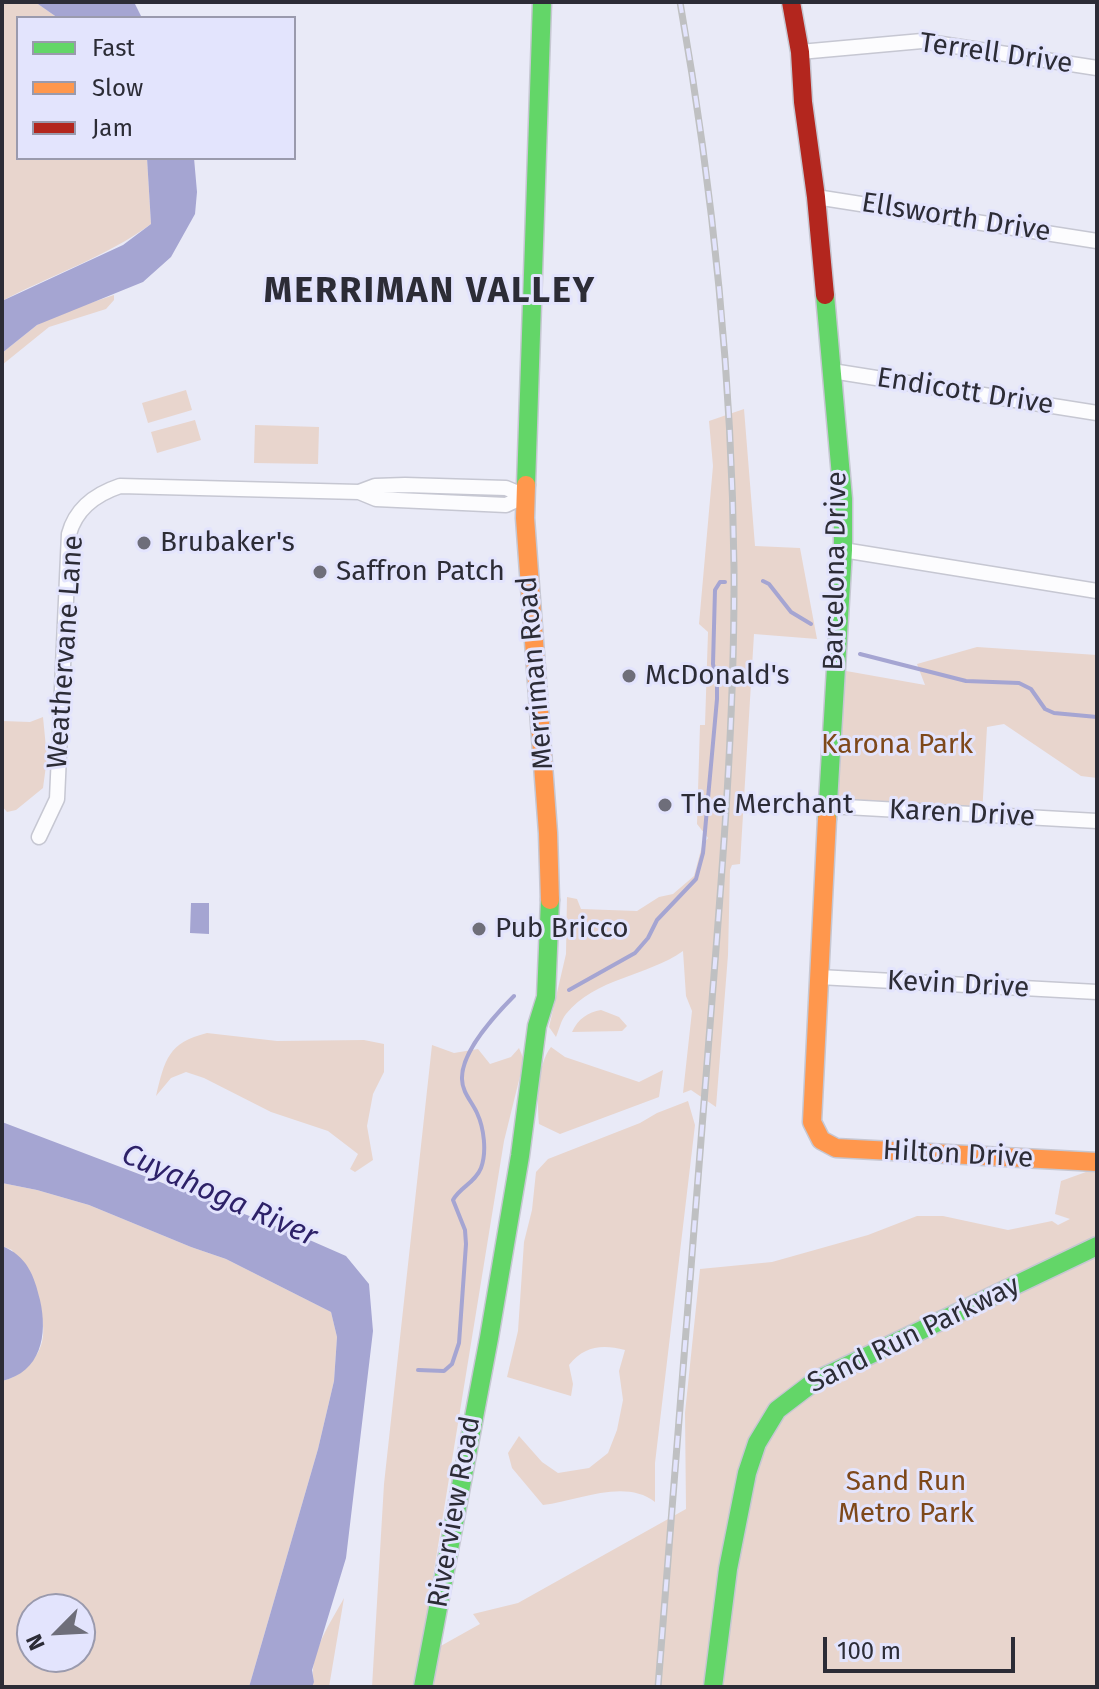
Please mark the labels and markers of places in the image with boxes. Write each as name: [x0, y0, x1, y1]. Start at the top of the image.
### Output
place label: Brubaker's: [160, 526, 295, 560]
marker: Brubaker's: [135, 534, 153, 552]
place label: Saffron Patch: [336, 555, 505, 589]
marker: Saffron Patch: [311, 563, 329, 581]
place label: McDonald's: [645, 659, 790, 693]
marker: McDonald's: [620, 667, 638, 685]
place label: The Merchant: [681, 788, 853, 822]
marker: The Merchant: [656, 796, 674, 814]
place label: Pub Bricco: [495, 912, 629, 946]
marker: Pub Bricco: [470, 920, 488, 938]

